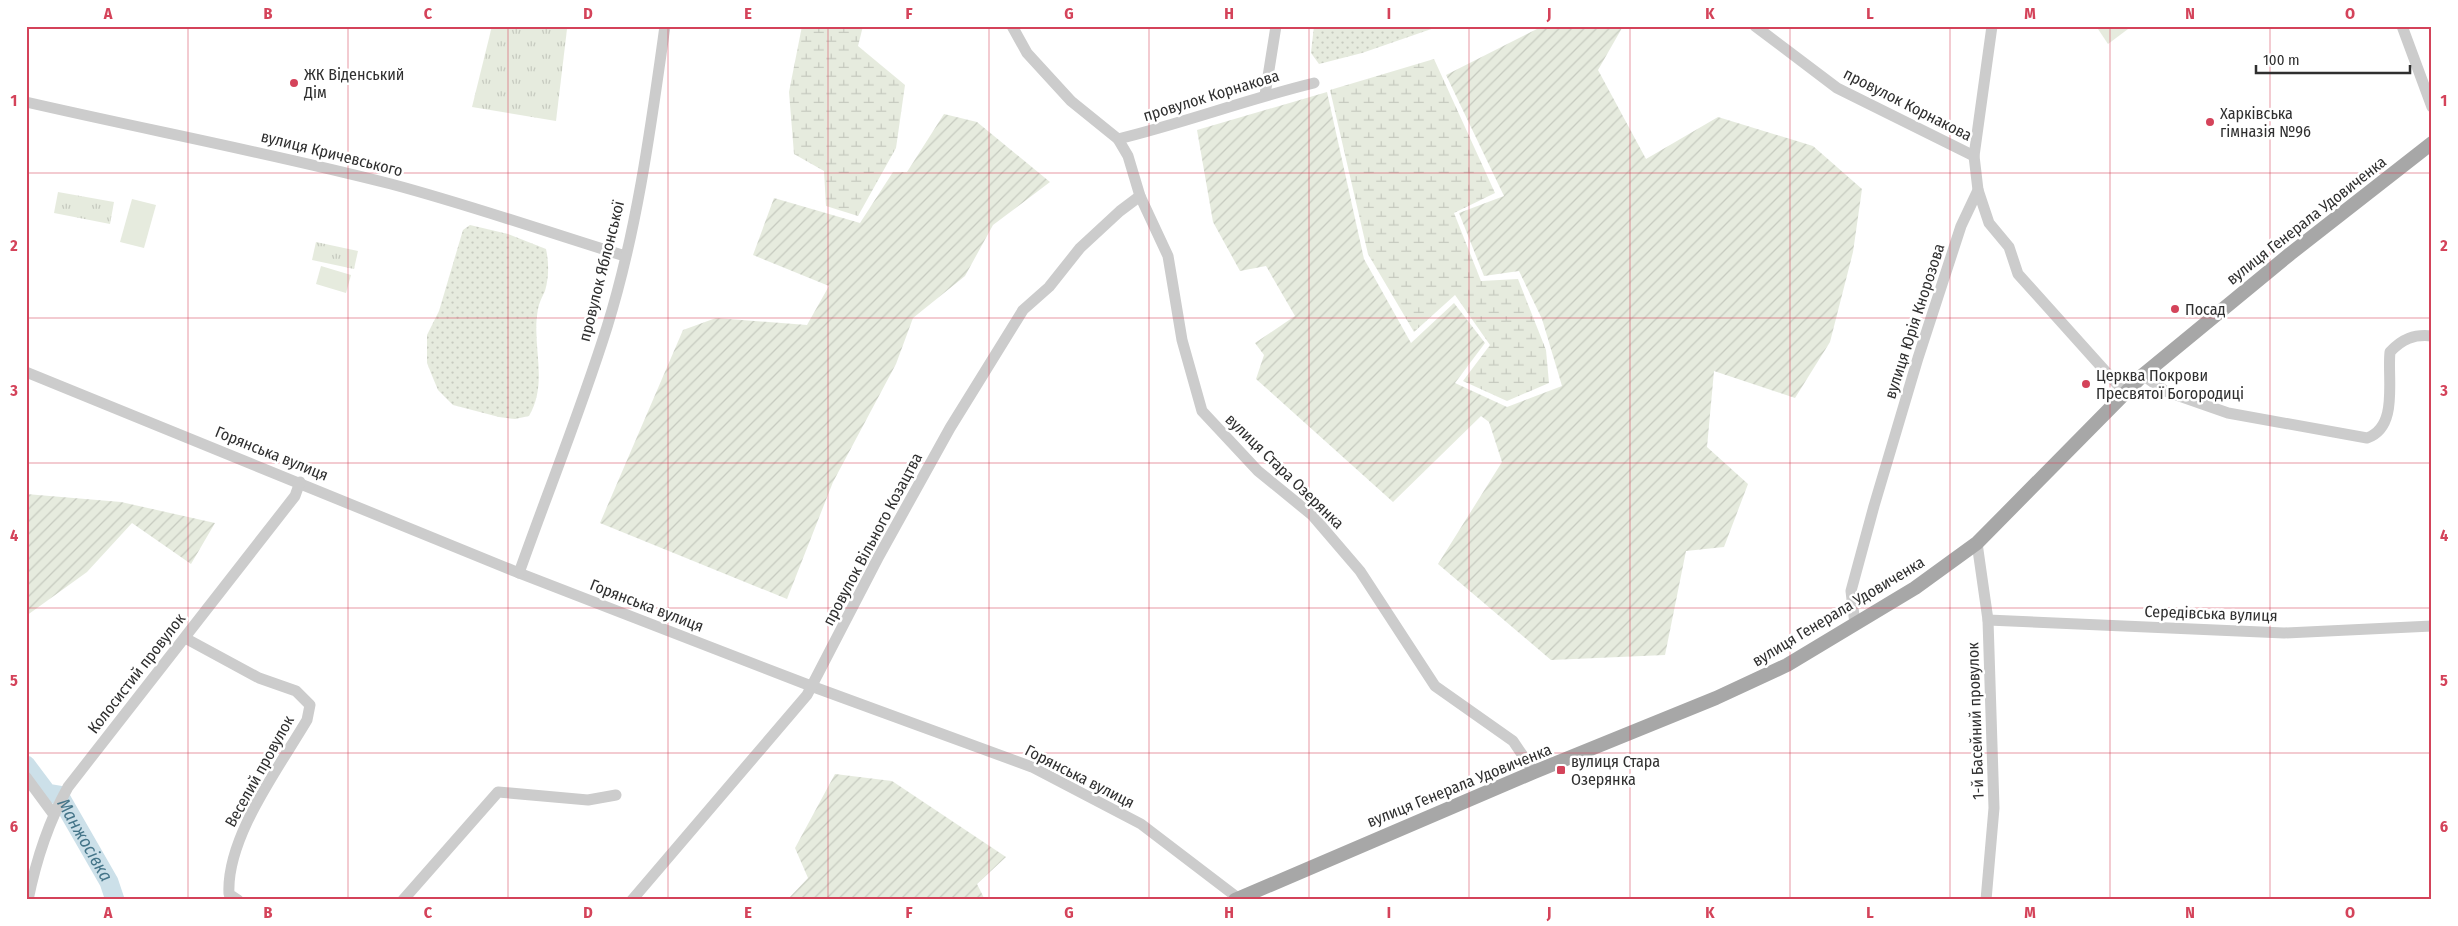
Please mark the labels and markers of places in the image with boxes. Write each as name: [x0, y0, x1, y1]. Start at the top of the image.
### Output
place label: ЖК Віденський Дім: [303, 65, 404, 102]
marker: ЖК Віденський Дім: [288, 77, 300, 89]
place label: Харківська гімназія №96: [2220, 104, 2311, 141]
marker: Харківська гімназія №96: [2204, 116, 2216, 128]
place label: Посад: [2185, 300, 2226, 319]
marker: Посад: [2169, 303, 2181, 315]
place label: Церква Покрови Пресвятої Богородиці: [2096, 366, 2244, 403]
marker: Церква Покрови Пресвятої Богородиці: [2080, 378, 2092, 390]
place label: вулиця Стара Озерянка: [1571, 752, 1660, 789]
marker: вулиця Стара Озерянка: [1555, 764, 1567, 776]

